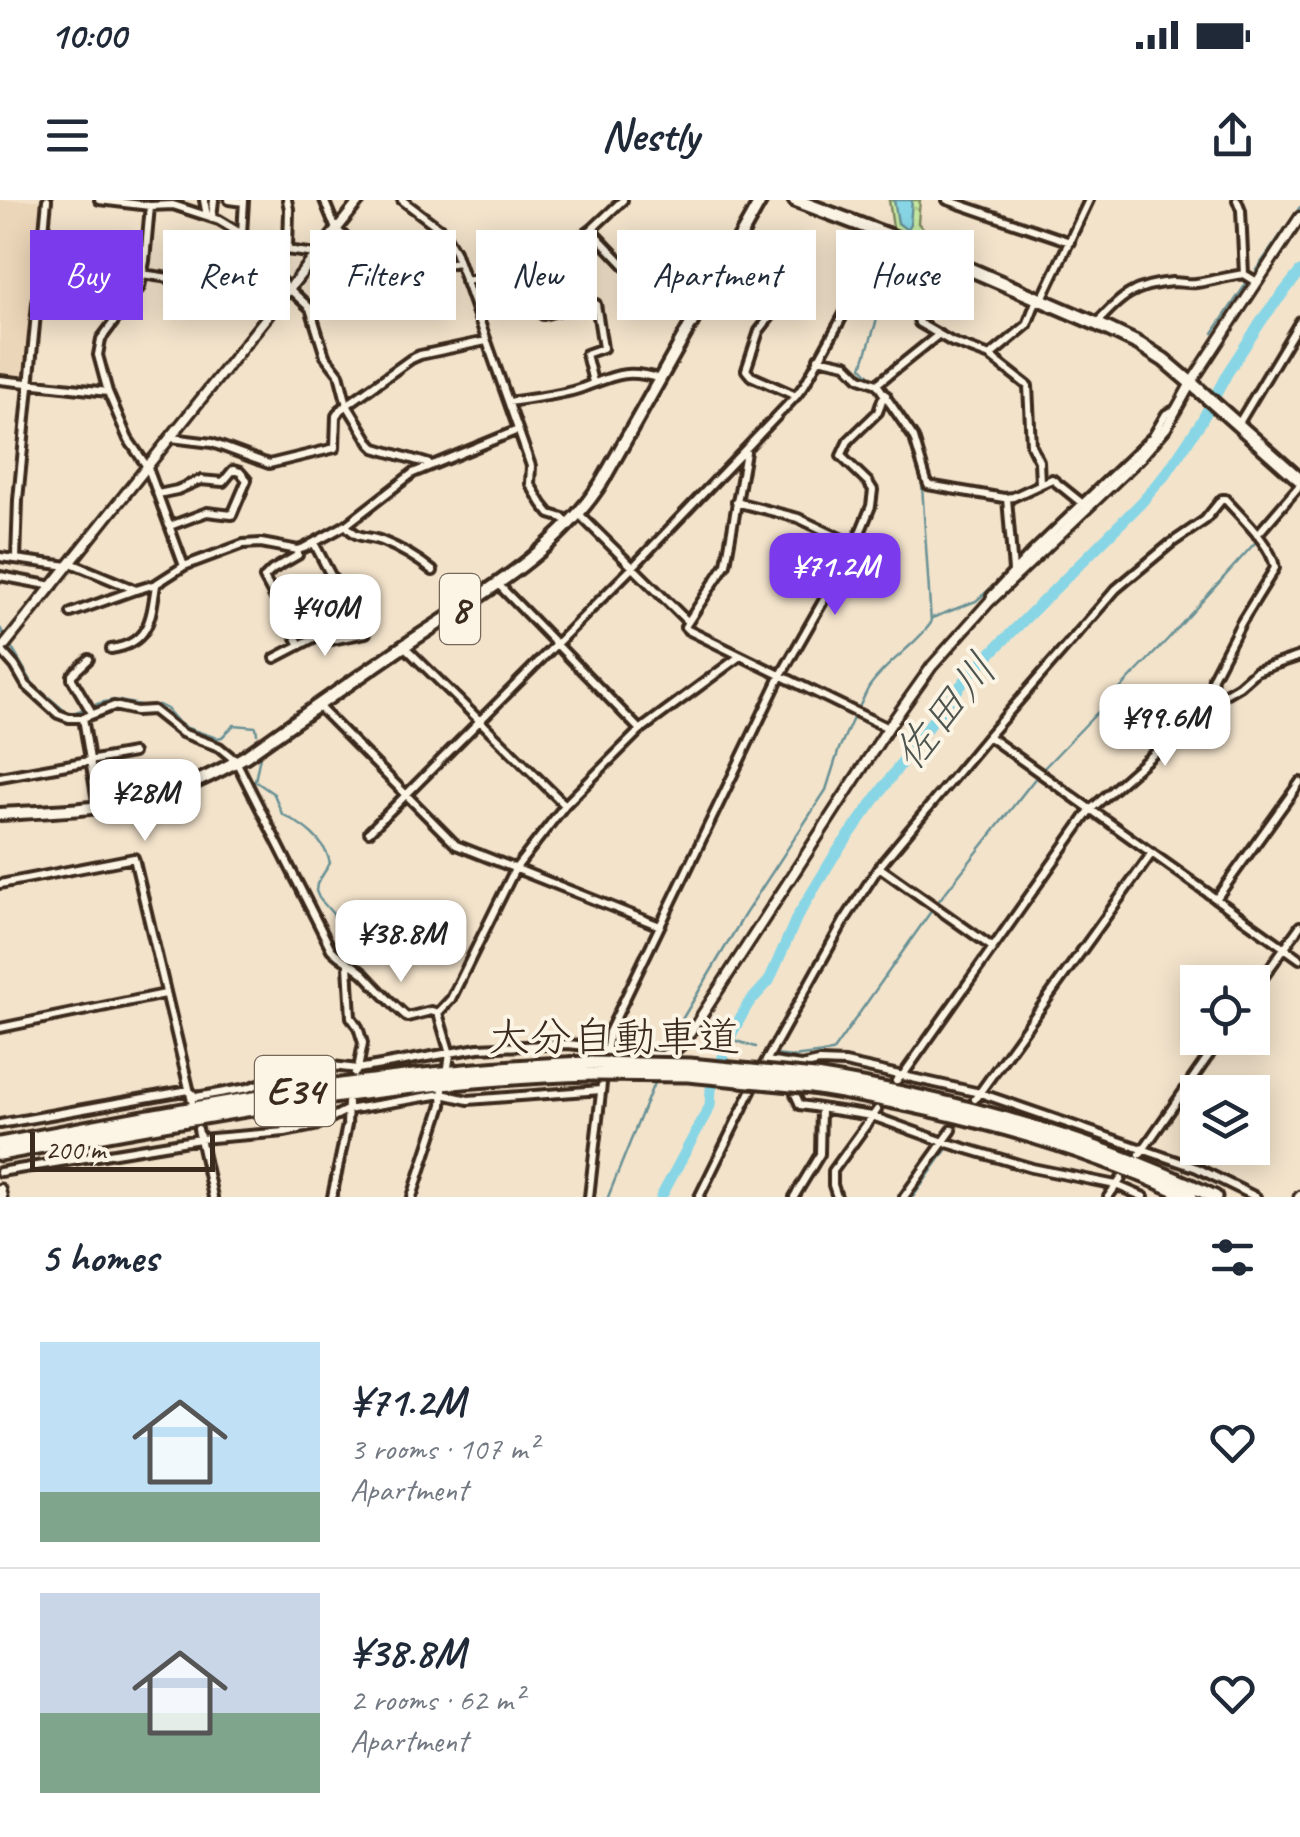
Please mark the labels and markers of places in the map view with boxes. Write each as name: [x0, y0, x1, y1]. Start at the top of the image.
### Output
pin: ¥71.2M: [754, 533, 916, 618]
pin: ¥40M: [266, 574, 384, 659]
pin: ¥99.6M: [1084, 684, 1246, 769]
pin: ¥28M: [86, 759, 204, 844]
pin: ¥38.8M: [320, 900, 482, 985]

